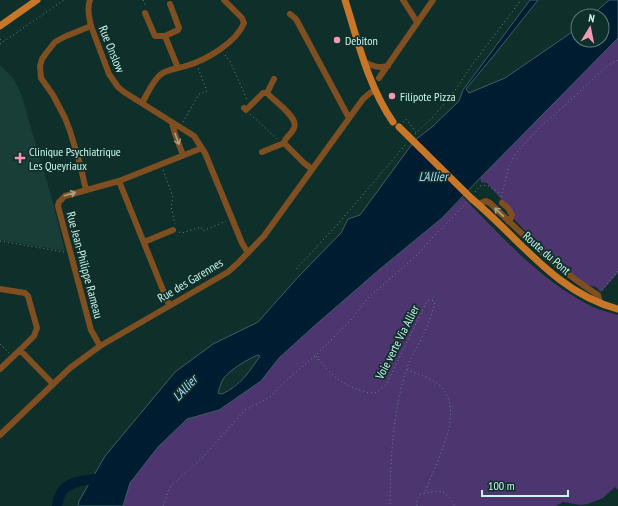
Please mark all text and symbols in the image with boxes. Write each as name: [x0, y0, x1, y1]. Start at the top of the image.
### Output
north arrow: [570, 8, 610, 48]
text: N: [588, 11, 596, 26]
street label: Rue Onslow: [96, 23, 129, 76]
place label: Debiton: [345, 33, 378, 48]
marker: Debiton: [332, 35, 342, 45]
place label: Filipote Pizza: [400, 89, 456, 104]
marker: Filipote Pizza: [387, 91, 397, 101]
one-way arrow: [173, 133, 181, 145]
place label: Clinique Psychiatrique Les Queyriaux: [29, 144, 121, 173]
marker: Clinique Psychiatrique Les Queyriaux: [14, 152, 26, 164]
water label: L'Allier: [418, 168, 450, 185]
one-way arrow: [64, 190, 77, 197]
one-way arrow: [494, 208, 504, 217]
street label: Rue Jean-Philippe Rameau: [64, 210, 106, 320]
street label: Route du Pont: [520, 228, 574, 278]
street label: Rue des Garennes: [155, 255, 225, 305]
street label: Voie verte Via Allier: [371, 302, 422, 382]
water label: L'Allier: [169, 370, 203, 404]
scale bar: [482, 472, 568, 498]
text: 100 m: [488, 478, 515, 493]

